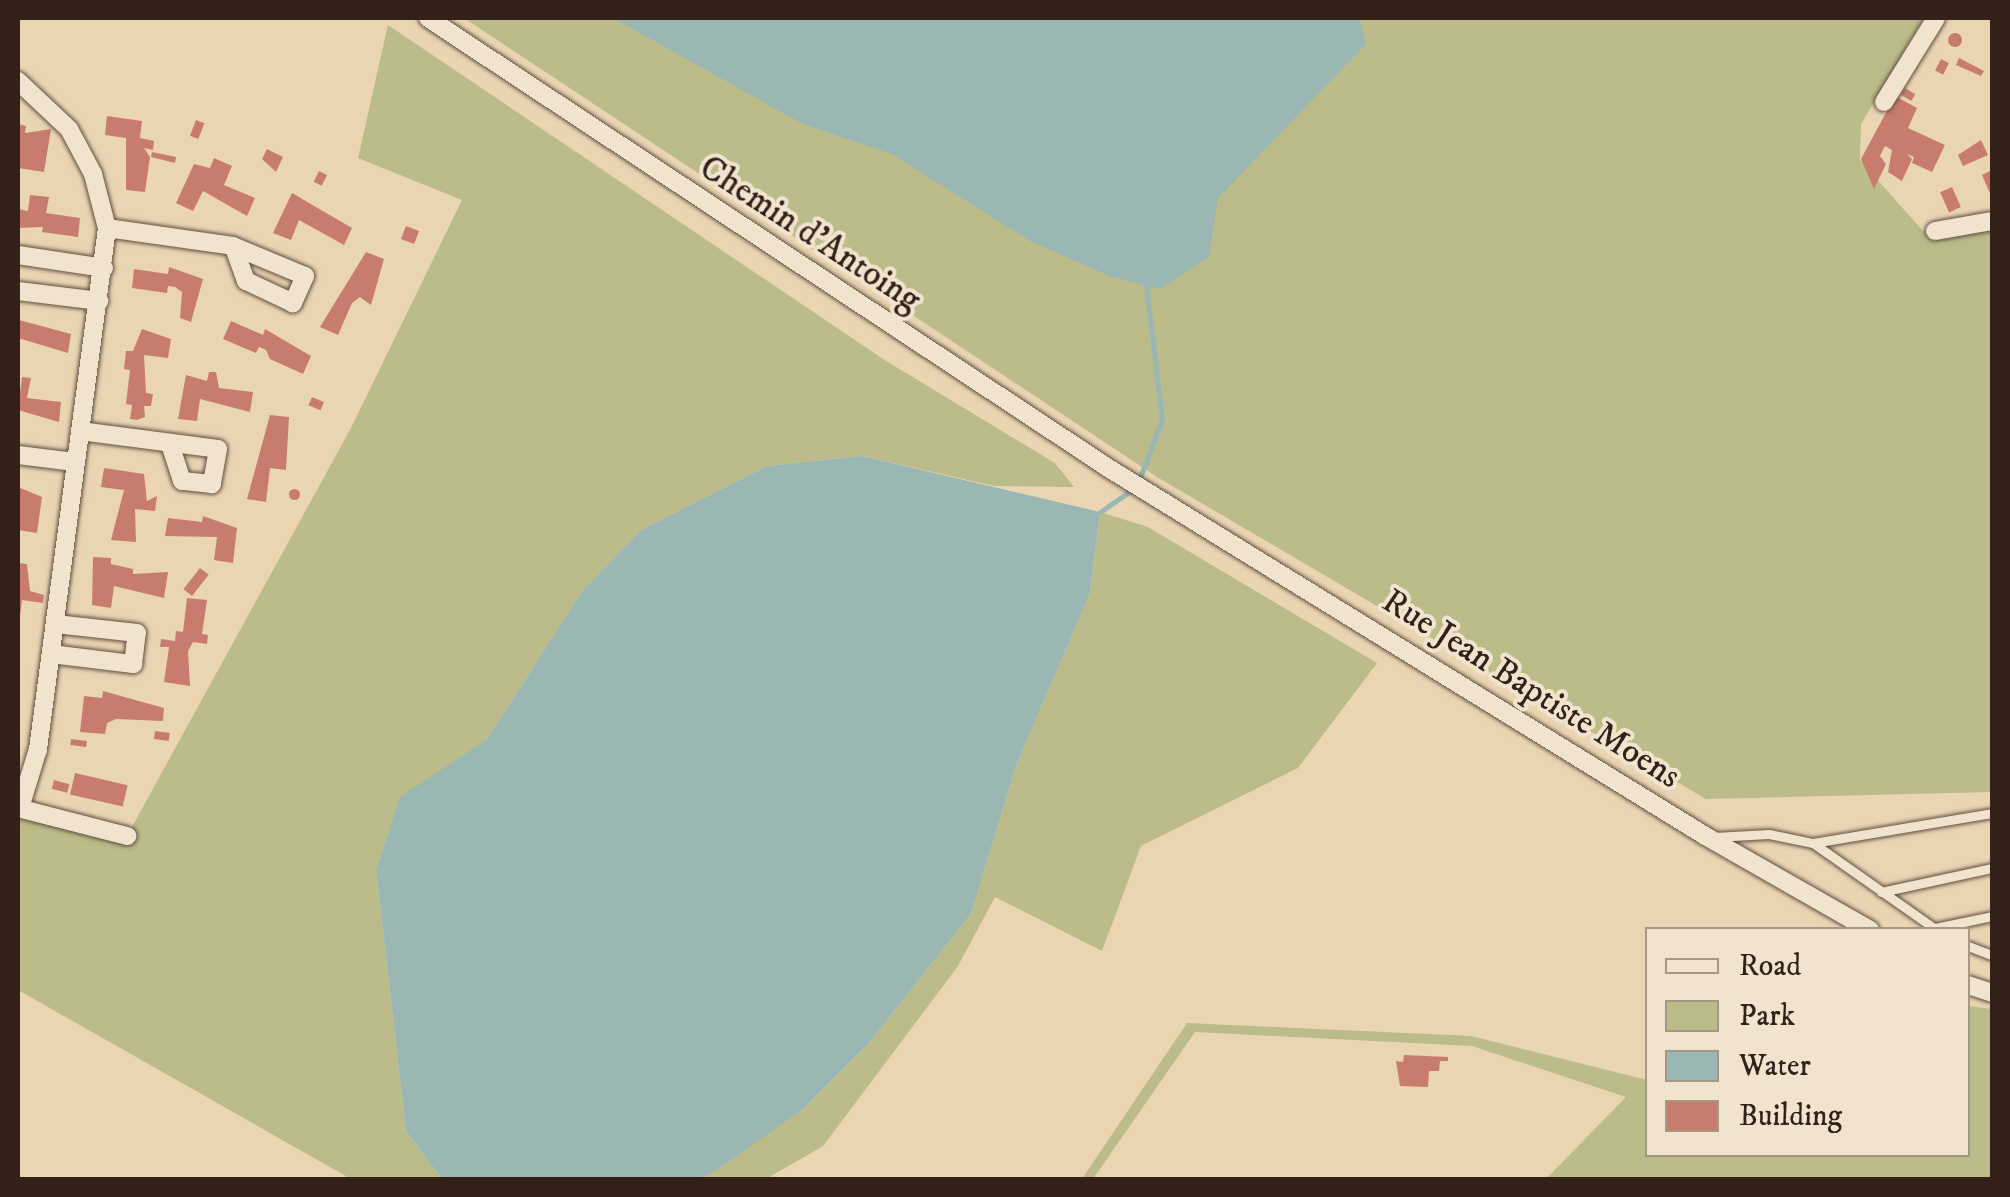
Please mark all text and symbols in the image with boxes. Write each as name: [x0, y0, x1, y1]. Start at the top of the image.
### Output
street label: Chemin d'Antoing: [691, 147, 929, 321]
street label: Rue Jean Baptiste Moens: [1374, 580, 1688, 798]
legend: [1645, 927, 1970, 1157]
text: Road: [1739, 948, 1801, 985]
text: Park: [1739, 998, 1795, 1035]
text: Water: [1739, 1048, 1811, 1085]
text: Building: [1739, 1098, 1842, 1135]

